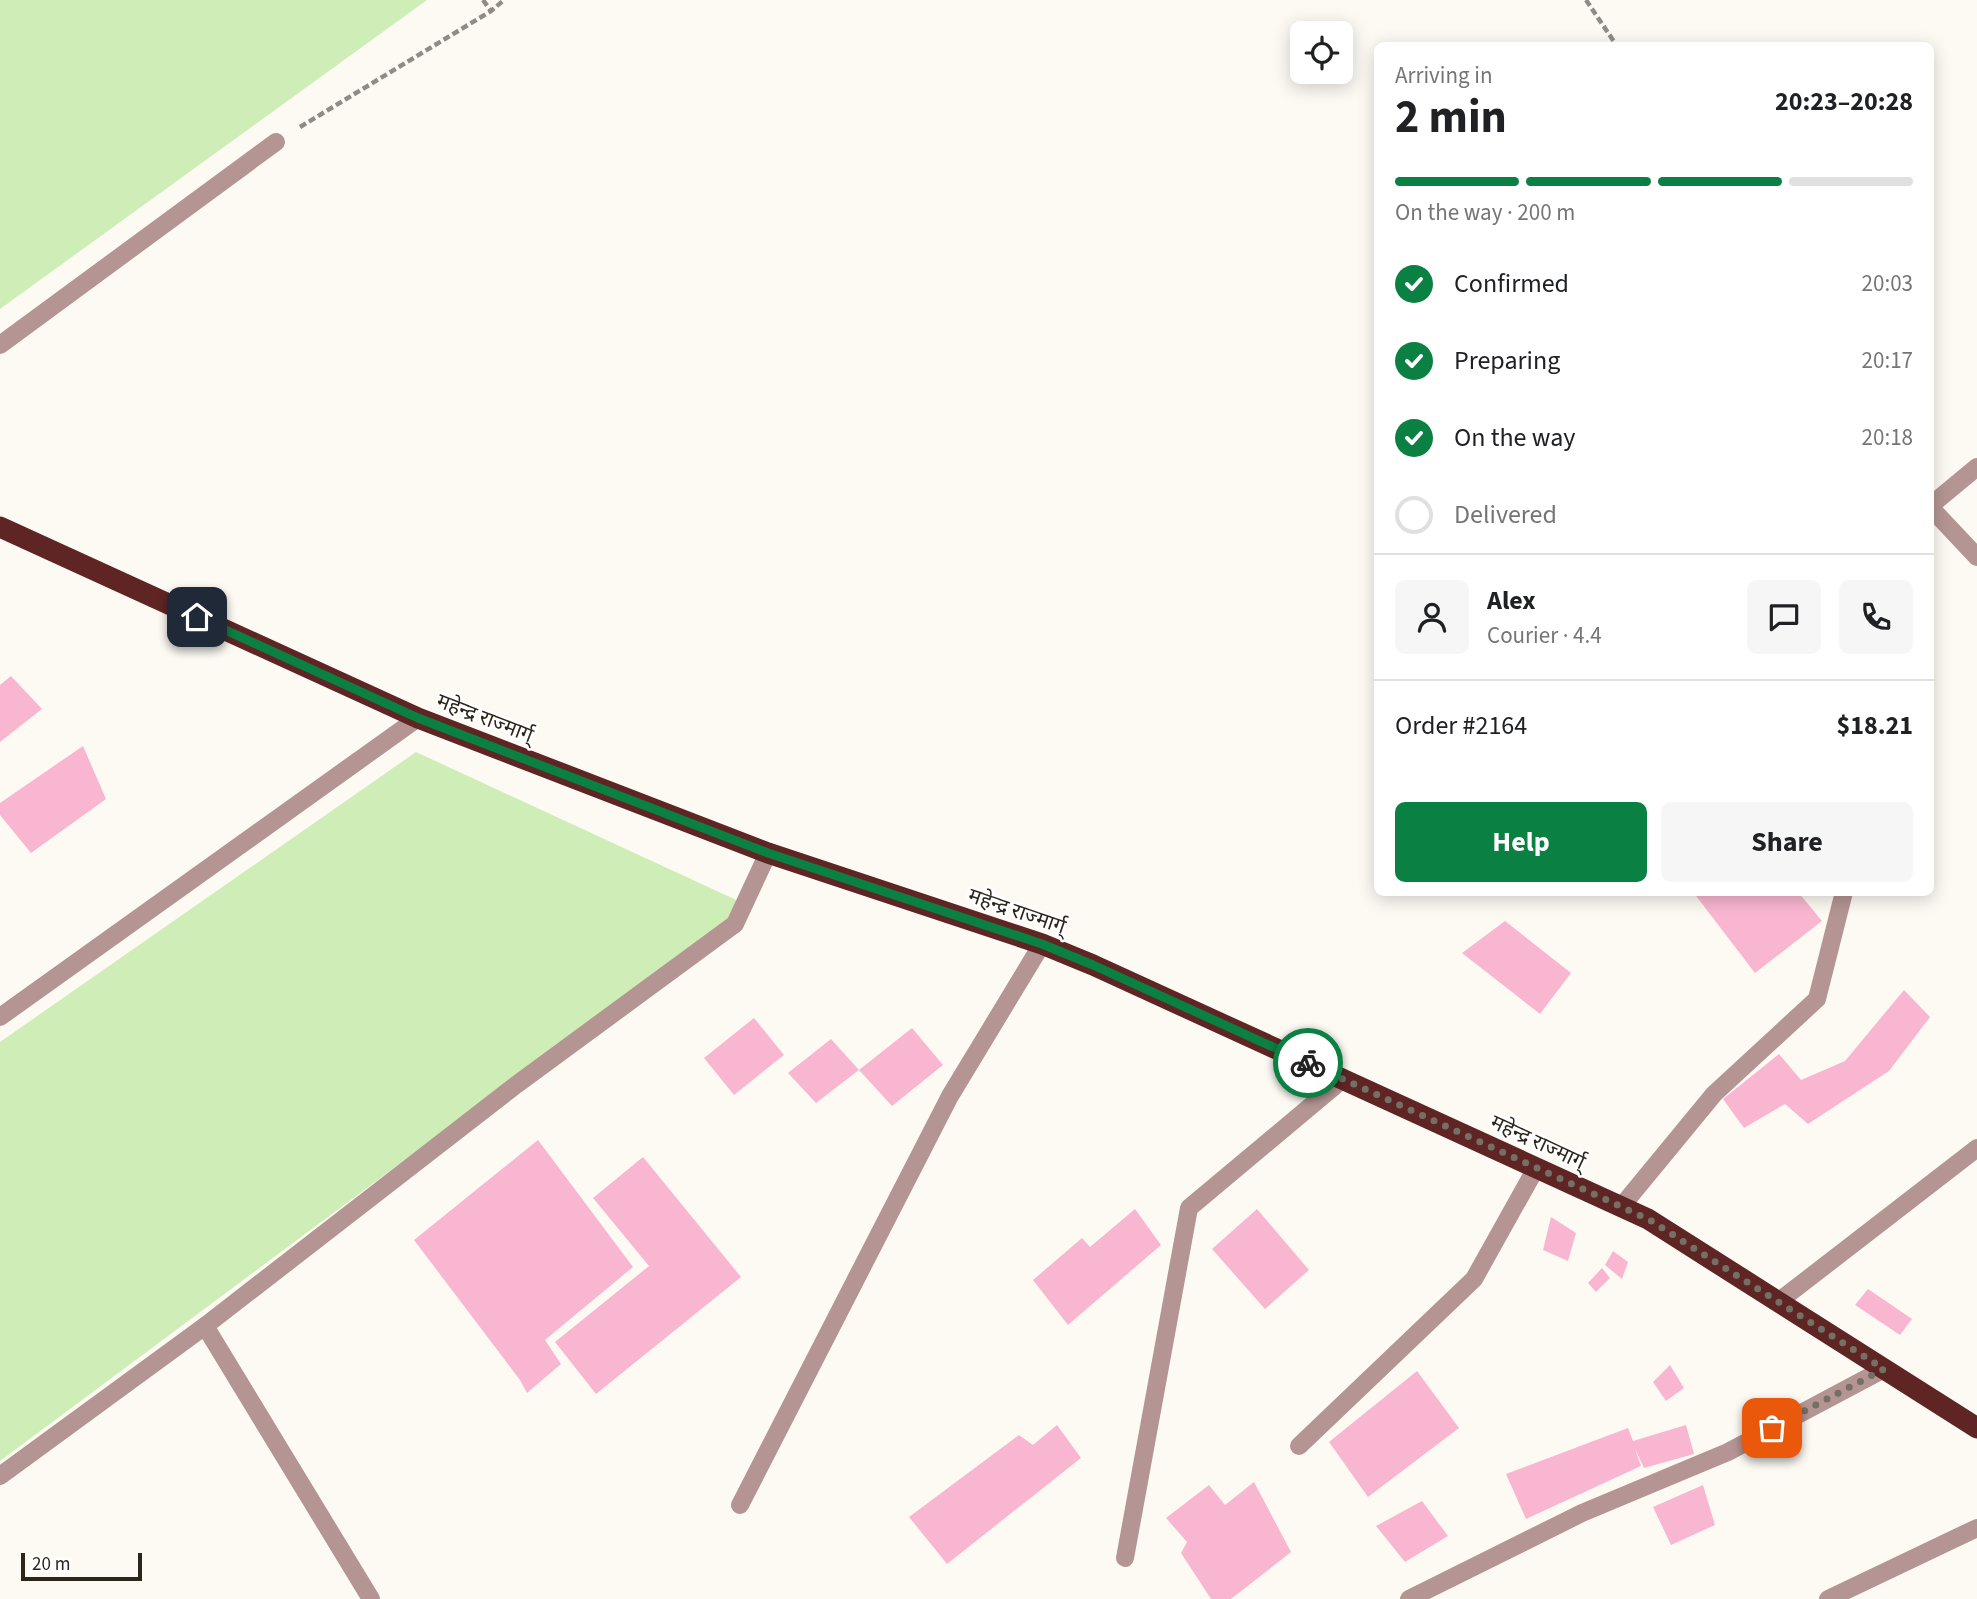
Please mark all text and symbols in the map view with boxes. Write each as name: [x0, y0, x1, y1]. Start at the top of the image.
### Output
map controls: [1290, 21, 1353, 84]
button: locate: [1290, 21, 1353, 84]
text: Arriving in: [1395, 59, 1493, 92]
text: 20:23–20:28: [1775, 83, 1913, 120]
text: 2 min: [1395, 85, 1507, 150]
text: On the way · 200 m: [1395, 196, 1575, 229]
icon: check: [1395, 265, 1433, 303]
text: Confirmed: [1454, 265, 1569, 302]
text: 20:03: [1862, 267, 1913, 300]
icon: check: [1395, 342, 1433, 380]
text: Preparing: [1454, 342, 1560, 379]
text: 20:17: [1862, 344, 1913, 377]
icon: check: [1395, 419, 1433, 457]
text: On the way: [1454, 419, 1575, 456]
text: 20:18: [1862, 421, 1913, 454]
text: Delivered: [1454, 496, 1557, 533]
button: person: [1395, 580, 1469, 654]
button: chat: [1747, 580, 1821, 654]
button: phone: [1839, 580, 1913, 654]
text: Alex: [1487, 582, 1536, 619]
pin: [167, 587, 227, 647]
icon: home: [178, 598, 216, 636]
text: Courier · 4.4: [1487, 619, 1602, 652]
street label: महेन्द्र राज्मार्ग्: [432, 686, 541, 751]
text: Order #2164: [1395, 707, 1527, 744]
text: $18.21: [1837, 707, 1913, 744]
button: Help: [1395, 802, 1647, 882]
button: Share: [1661, 802, 1913, 882]
street label: महेन्द्र राज्मार्ग्: [964, 880, 1073, 943]
courier: [1273, 1028, 1343, 1098]
icon: bike: [1289, 1044, 1327, 1082]
street label: महेन्द्र राज्मार्ग्: [1486, 1107, 1593, 1178]
pin: [1742, 1398, 1802, 1458]
icon: bag: [1753, 1409, 1791, 1447]
scale bar: [21, 1550, 142, 1582]
text: 20 m: [32, 1551, 70, 1578]

